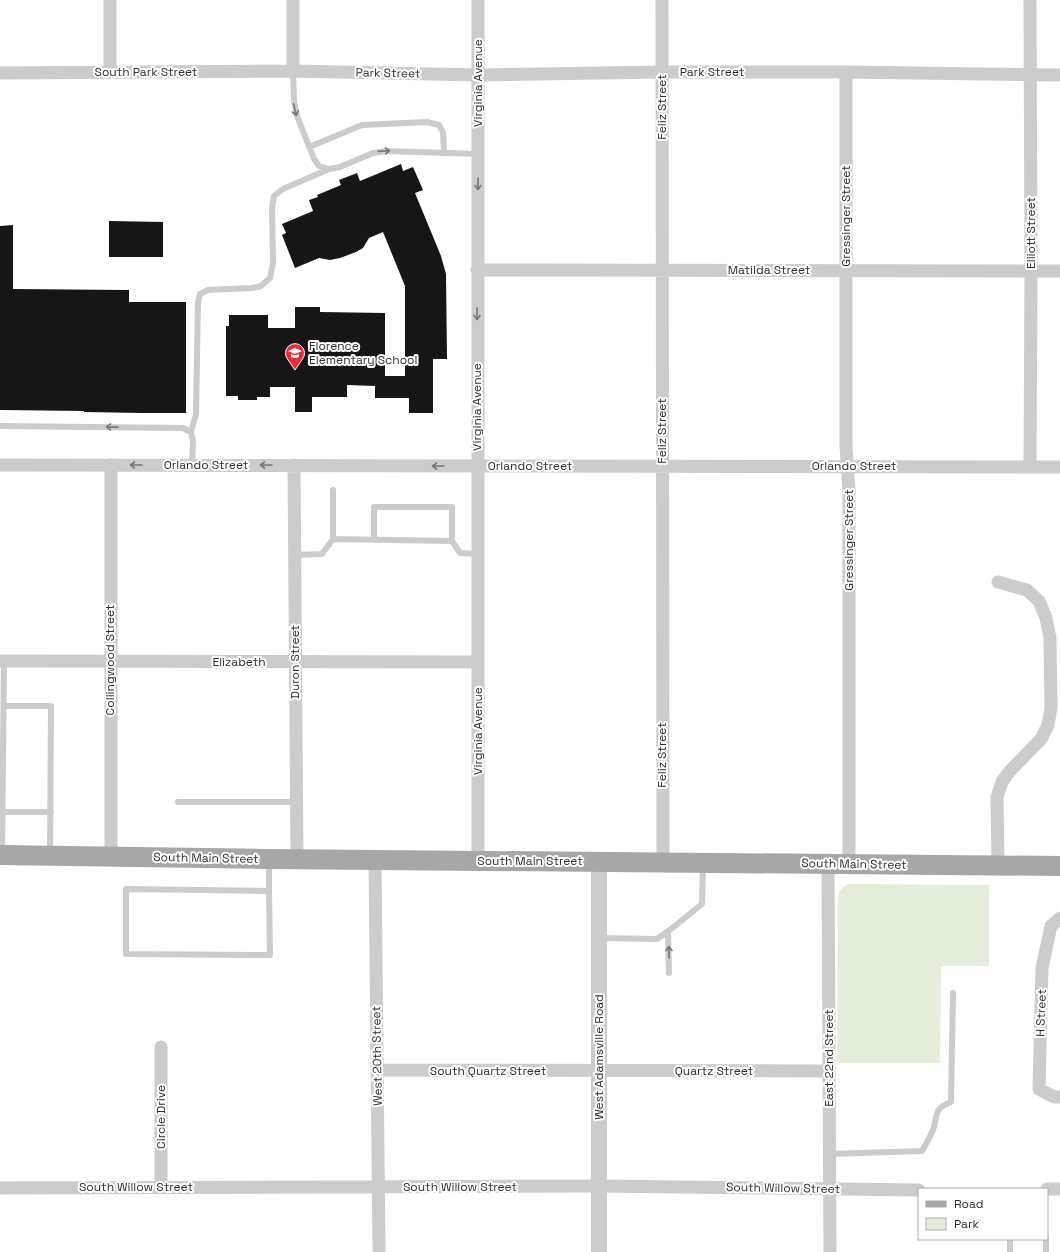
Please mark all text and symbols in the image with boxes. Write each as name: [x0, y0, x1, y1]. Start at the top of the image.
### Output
street label: Virginia Avenue: [470, 39, 486, 127]
street label: South Park Street: [95, 64, 197, 80]
street label: Park Street: [356, 64, 420, 82]
street label: Park Street: [680, 64, 744, 80]
street label: Feliz Street: [654, 74, 670, 140]
one-way arrow: [292, 103, 300, 116]
one-way arrow: [377, 148, 390, 155]
street label: Gressinger Street: [838, 165, 854, 267]
one-way arrow: [474, 177, 482, 190]
street label: Elliott Street: [1023, 197, 1039, 269]
street label: Matilda Street: [728, 262, 810, 278]
one-way arrow: [473, 307, 481, 320]
place label: Florence Elementary School: [309, 338, 417, 368]
school or university icon: Florence Elementary School: [284, 342, 306, 370]
street label: Virginia Avenue: [469, 363, 485, 451]
street label: Feliz Street: [654, 398, 670, 464]
one-way arrow: [106, 423, 119, 431]
street label: Orlando Street: [164, 457, 248, 473]
street label: Orlando Street: [488, 458, 572, 474]
street label: Orlando Street: [812, 458, 896, 474]
one-way arrow: [130, 461, 143, 469]
one-way arrow: [260, 461, 273, 469]
one-way arrow: [432, 462, 445, 470]
street label: Gressinger Street: [841, 489, 857, 591]
street label: Collingwood Street: [102, 605, 118, 715]
street label: Duron Street: [287, 625, 303, 699]
street label: Elizabeth: [212, 654, 266, 670]
street label: Virginia Avenue: [470, 687, 486, 775]
street label: Feliz Street: [654, 722, 670, 788]
street label: South Main Street: [153, 849, 259, 867]
street label: South Main Street: [477, 853, 583, 869]
street label: South Main Street: [801, 855, 907, 873]
one-way arrow: [665, 946, 673, 959]
street label: H Street: [1032, 989, 1050, 1037]
street label: West Adamsville Road: [591, 994, 607, 1120]
street label: West 20th Street: [368, 1006, 386, 1106]
street label: East 22nd Street: [821, 1009, 837, 1107]
street label: South Quartz Street: [430, 1063, 546, 1079]
street label: Quartz Street: [675, 1063, 753, 1079]
street label: Circle Drive: [153, 1085, 169, 1149]
street label: South Willow Street: [79, 1179, 193, 1195]
street label: South Willow Street: [403, 1179, 517, 1195]
street label: South Willow Street: [726, 1179, 840, 1197]
legend: [918, 1188, 1048, 1240]
text: Road: [954, 1196, 983, 1212]
text: Park: [954, 1216, 979, 1232]

